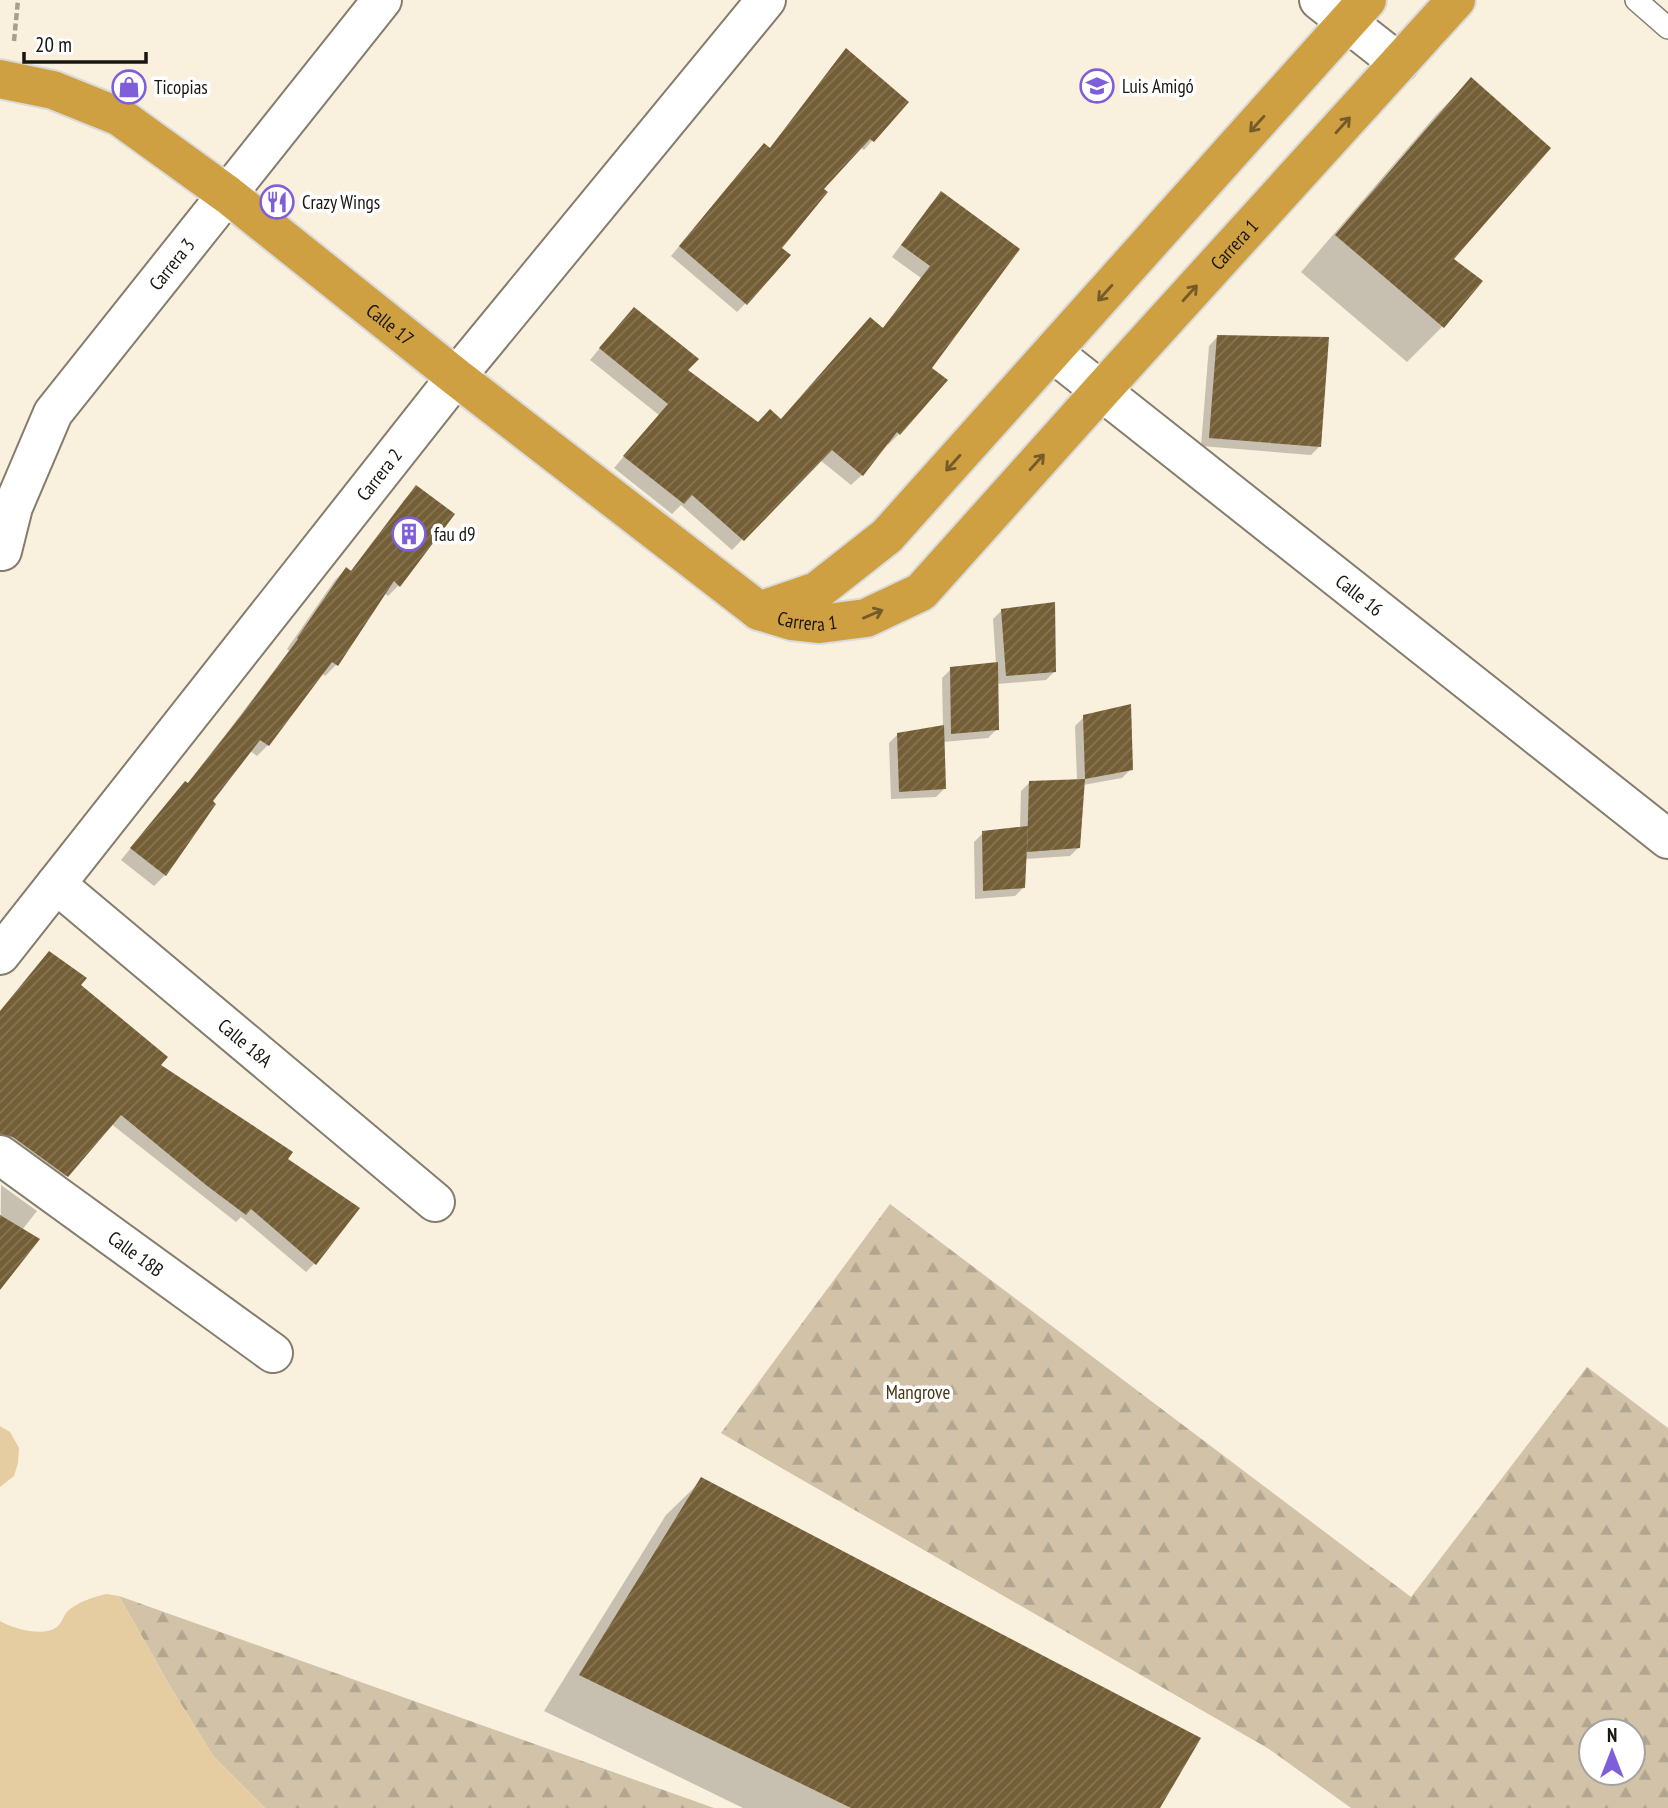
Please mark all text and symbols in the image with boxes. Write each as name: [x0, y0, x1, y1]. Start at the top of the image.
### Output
scale bar: [24, 21, 147, 65]
text: 20 m: [35, 31, 72, 58]
school or university icon: Luis Amigó: [1078, 67, 1116, 105]
shop icon: Ticopias: [110, 68, 148, 106]
place label: Luis Amigó: [1122, 74, 1194, 98]
place label: Ticopias: [154, 75, 208, 99]
one-way arrow: [1248, 115, 1265, 132]
one-way arrow: [1335, 116, 1351, 134]
restaurant icon: Crazy Wings: [258, 183, 296, 221]
place label: Crazy Wings: [302, 190, 380, 214]
street label: Carrera 1: [1205, 214, 1263, 274]
street label: Carrera 3: [144, 233, 200, 295]
one-way arrow: [1097, 284, 1113, 302]
one-way arrow: [1182, 284, 1198, 302]
street label: Calle 17: [362, 298, 419, 351]
street label: Carrera 2: [351, 444, 407, 505]
one-way arrow: [945, 454, 961, 472]
one-way arrow: [1029, 454, 1046, 471]
building icon: fau d9: [390, 515, 428, 553]
place label: fau d9: [434, 522, 476, 546]
street label: Calle 16: [1331, 569, 1388, 621]
street label: Carrera 1: [775, 605, 839, 636]
one-way arrow: [862, 607, 883, 620]
street label: Calle 18A: [213, 1013, 277, 1072]
street label: Calle 18B: [103, 1225, 169, 1282]
park label: Mangrove: [886, 1380, 950, 1404]
north arrow: [1577, 1717, 1647, 1787]
text: N: [1607, 1723, 1617, 1747]

